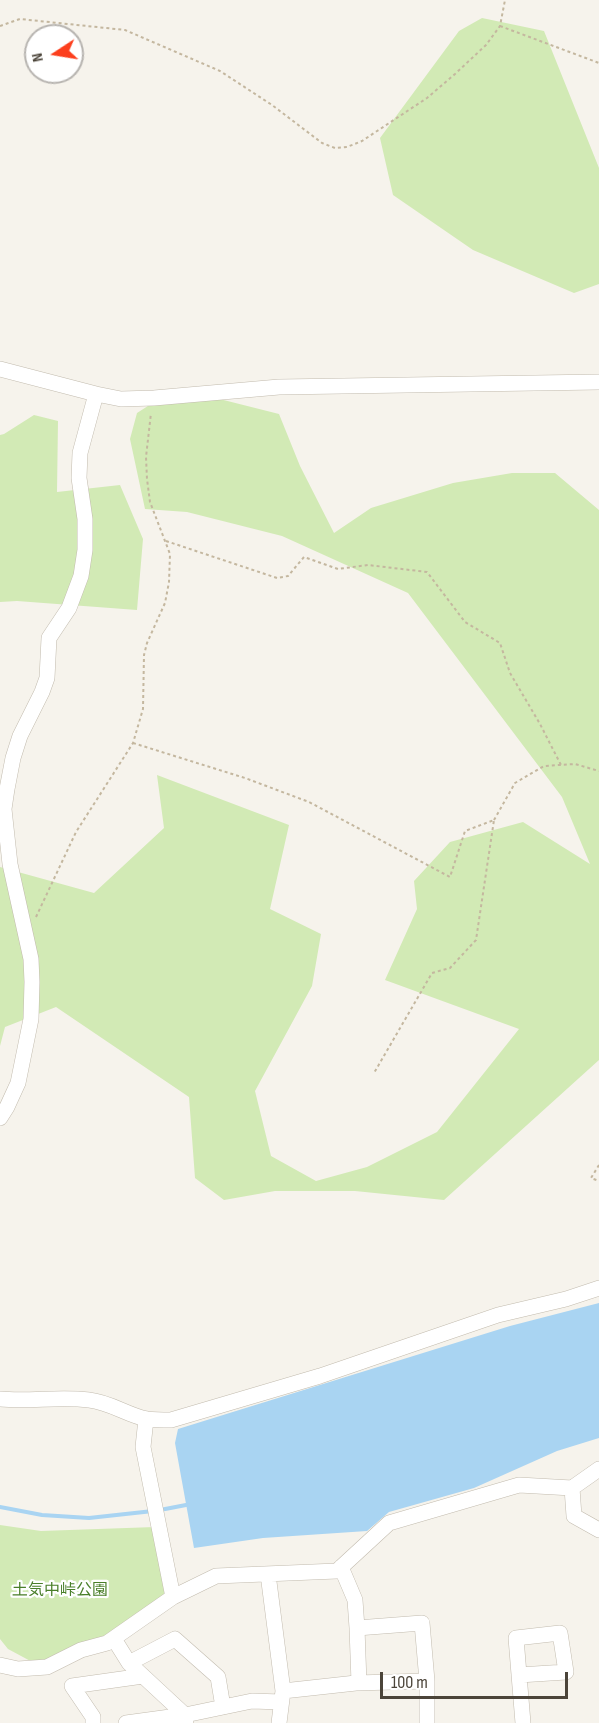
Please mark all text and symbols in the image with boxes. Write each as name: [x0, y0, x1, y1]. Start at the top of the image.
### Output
north arrow: [24, 24, 84, 84]
text: N: [28, 51, 48, 64]
park label: 土気中峠公園: [12, 1581, 108, 1601]
scale bar: [383, 1660, 570, 1698]
text: 100 m: [391, 1672, 428, 1693]

